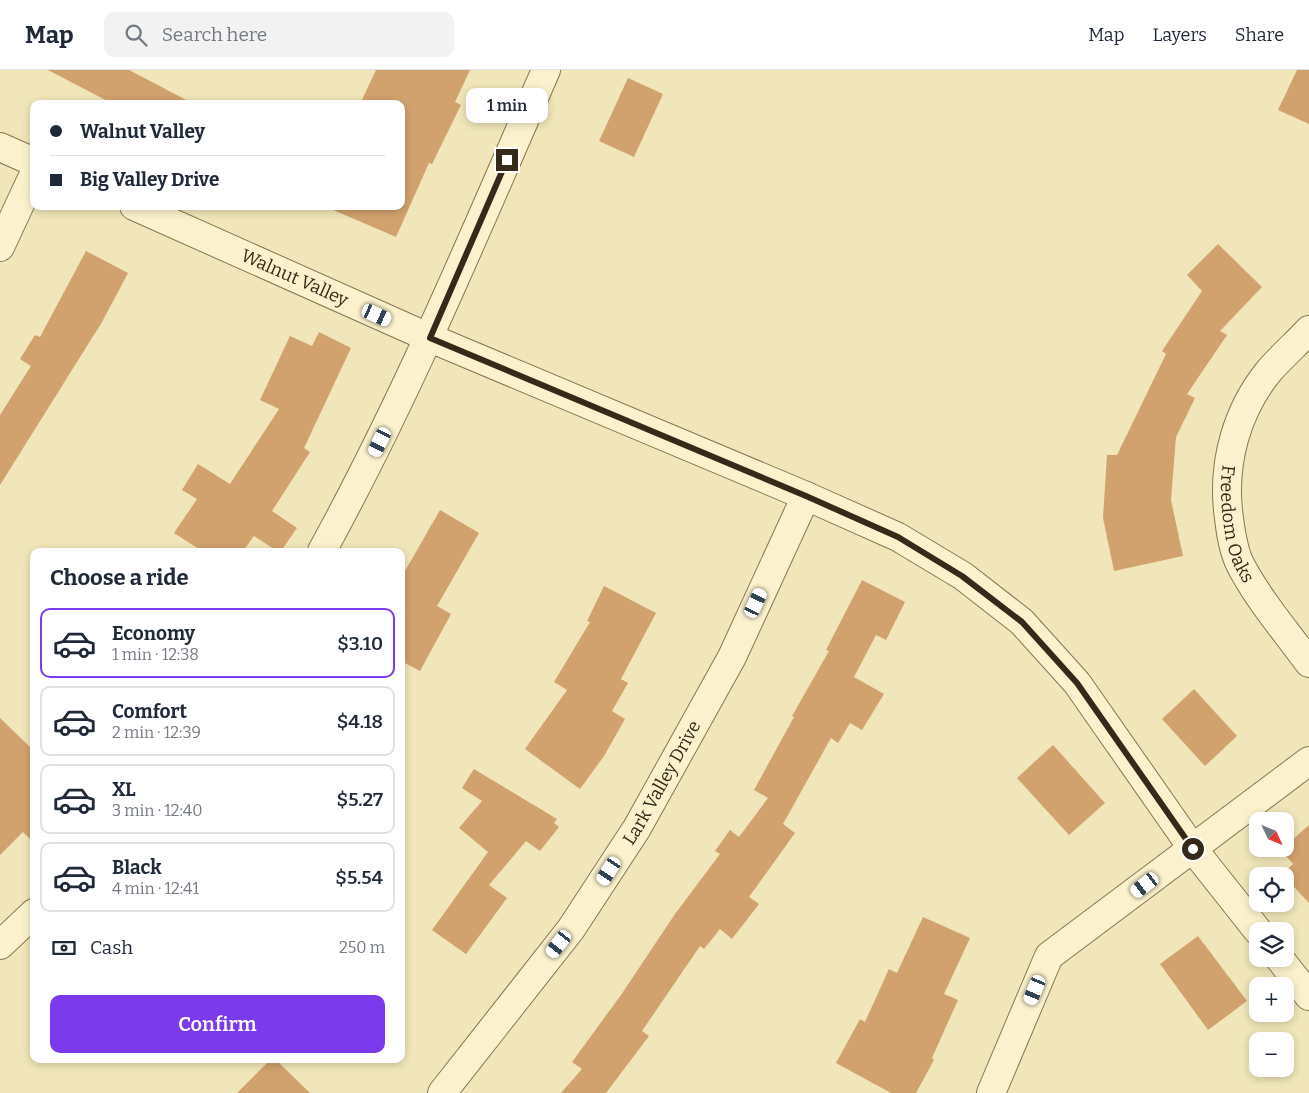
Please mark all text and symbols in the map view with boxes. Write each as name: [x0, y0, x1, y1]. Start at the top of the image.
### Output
search box: [104, 12, 454, 57]
text: Map: [25, 21, 74, 49]
icon: search: [122, 21, 150, 49]
text: Search here: [162, 23, 267, 46]
text: Map: [1088, 24, 1124, 46]
text: Layers: [1152, 24, 1207, 46]
text: Share: [1235, 24, 1284, 46]
callout: 1 min: [466, 88, 548, 122]
text: 1 min: [487, 96, 527, 115]
text: Walnut Valley: [80, 120, 205, 143]
route end: [496, 149, 518, 171]
text: Big Valley Drive: [80, 168, 219, 191]
street label: Walnut Valley: [238, 244, 352, 311]
car: [360, 302, 393, 328]
car: [366, 425, 393, 459]
street label: Freedom Oaks: [1216, 464, 1259, 587]
text: Choose a ride: [50, 564, 189, 591]
car: [742, 586, 769, 620]
icon: car: [52, 621, 97, 666]
text: Economy: [112, 622, 195, 645]
text: $3.10: [337, 632, 383, 655]
text: 1 min · 12:38: [112, 645, 199, 664]
icon: car: [52, 699, 97, 744]
text: Comfort: [112, 700, 187, 723]
text: $4.18: [337, 710, 383, 733]
street label: Lark Valley Drive: [618, 717, 706, 849]
text: 2 min · 12:39: [112, 723, 201, 742]
icon: car: [52, 777, 97, 822]
text: XL: [112, 778, 136, 801]
text: $5.27: [337, 788, 383, 811]
text: 3 min · 12:40: [112, 801, 202, 820]
north arrow: [1249, 812, 1294, 858]
map controls: [1249, 812, 1294, 1077]
route start: [1182, 838, 1204, 860]
car: [594, 854, 623, 888]
icon: car: [52, 855, 97, 900]
text: Black: [112, 856, 162, 879]
text: $5.54: [335, 866, 383, 889]
button: locate: [1249, 867, 1294, 912]
car: [1128, 870, 1161, 900]
text: 4 min · 12:41: [112, 879, 199, 898]
button: layers: [1249, 922, 1294, 967]
car: [543, 928, 574, 960]
icon: cash: [50, 934, 78, 962]
text: Cash: [90, 936, 133, 959]
text: 250 m: [339, 938, 385, 957]
car: [1022, 973, 1047, 1007]
button: +: [1249, 977, 1294, 1022]
button: Confirm: [50, 995, 385, 1053]
button: −: [1249, 1032, 1294, 1077]

